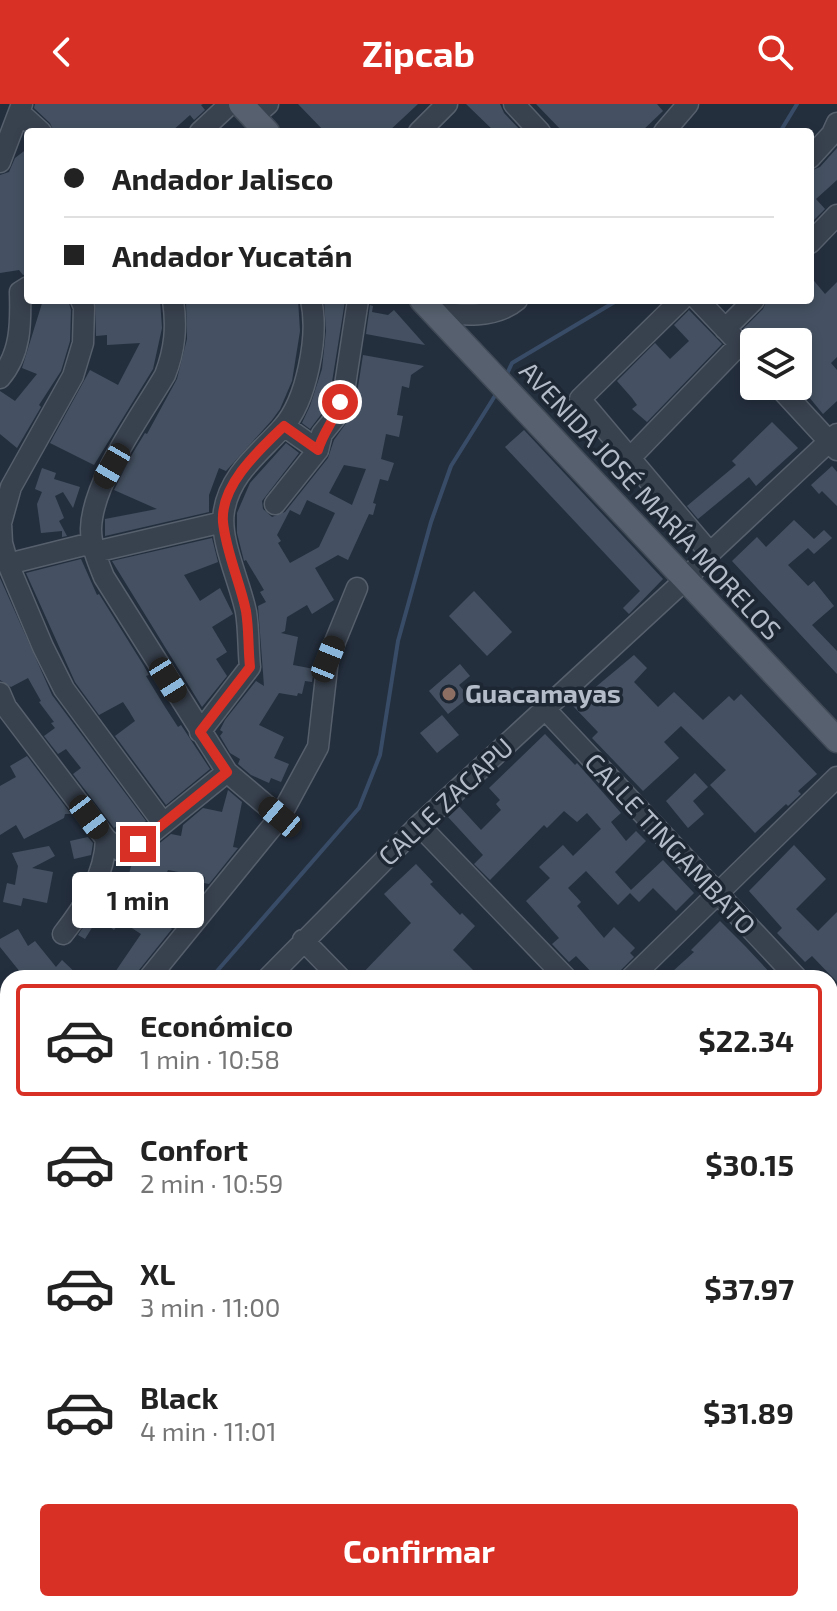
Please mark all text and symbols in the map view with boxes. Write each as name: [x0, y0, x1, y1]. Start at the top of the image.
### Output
icon: back: [40, 30, 84, 74]
icon: search: [753, 30, 797, 74]
text: Zipcab: [362, 31, 475, 74]
text: Andador Jalisco: [112, 160, 333, 196]
text: Andador Yucatán: [112, 237, 352, 273]
map controls: [740, 328, 812, 400]
button: layers: [740, 328, 812, 400]
street label: AVENIDA JOSÉ MARÍA MORELOS: [514, 355, 788, 645]
route start: [322, 384, 358, 420]
car: [90, 439, 134, 493]
car: [308, 632, 348, 686]
car: [145, 653, 191, 707]
place label: Guacamayas: [465, 677, 621, 709]
marker: Guacamayas: [440, 685, 458, 703]
street label: CALLE ZACAPU: [371, 731, 519, 871]
street label: CALLE TINGAMBATO: [579, 746, 763, 940]
car: [65, 791, 113, 843]
car: [254, 792, 306, 842]
route end: [120, 826, 156, 862]
callout: 1 min: [72, 872, 204, 928]
text: 1 min: [107, 884, 169, 915]
icon: car: [44, 1004, 116, 1076]
text: Económico: [140, 1007, 293, 1043]
text: $22.34: [698, 1022, 794, 1058]
text: 1 min · 10:58: [140, 1043, 280, 1074]
icon: car: [44, 1128, 116, 1200]
text: Confort: [140, 1131, 248, 1167]
text: $30.15: [705, 1146, 794, 1182]
text: 2 min · 10:59: [140, 1167, 283, 1198]
icon: car: [44, 1252, 116, 1324]
text: XL: [140, 1255, 175, 1291]
text: $37.97: [704, 1270, 794, 1306]
text: 3 min · 11:00: [140, 1291, 281, 1322]
icon: car: [44, 1376, 116, 1448]
text: Black: [140, 1379, 218, 1415]
text: $31.89: [703, 1394, 794, 1430]
text: 4 min · 11:01: [140, 1415, 277, 1446]
button: Confirmar: [40, 1504, 798, 1596]

